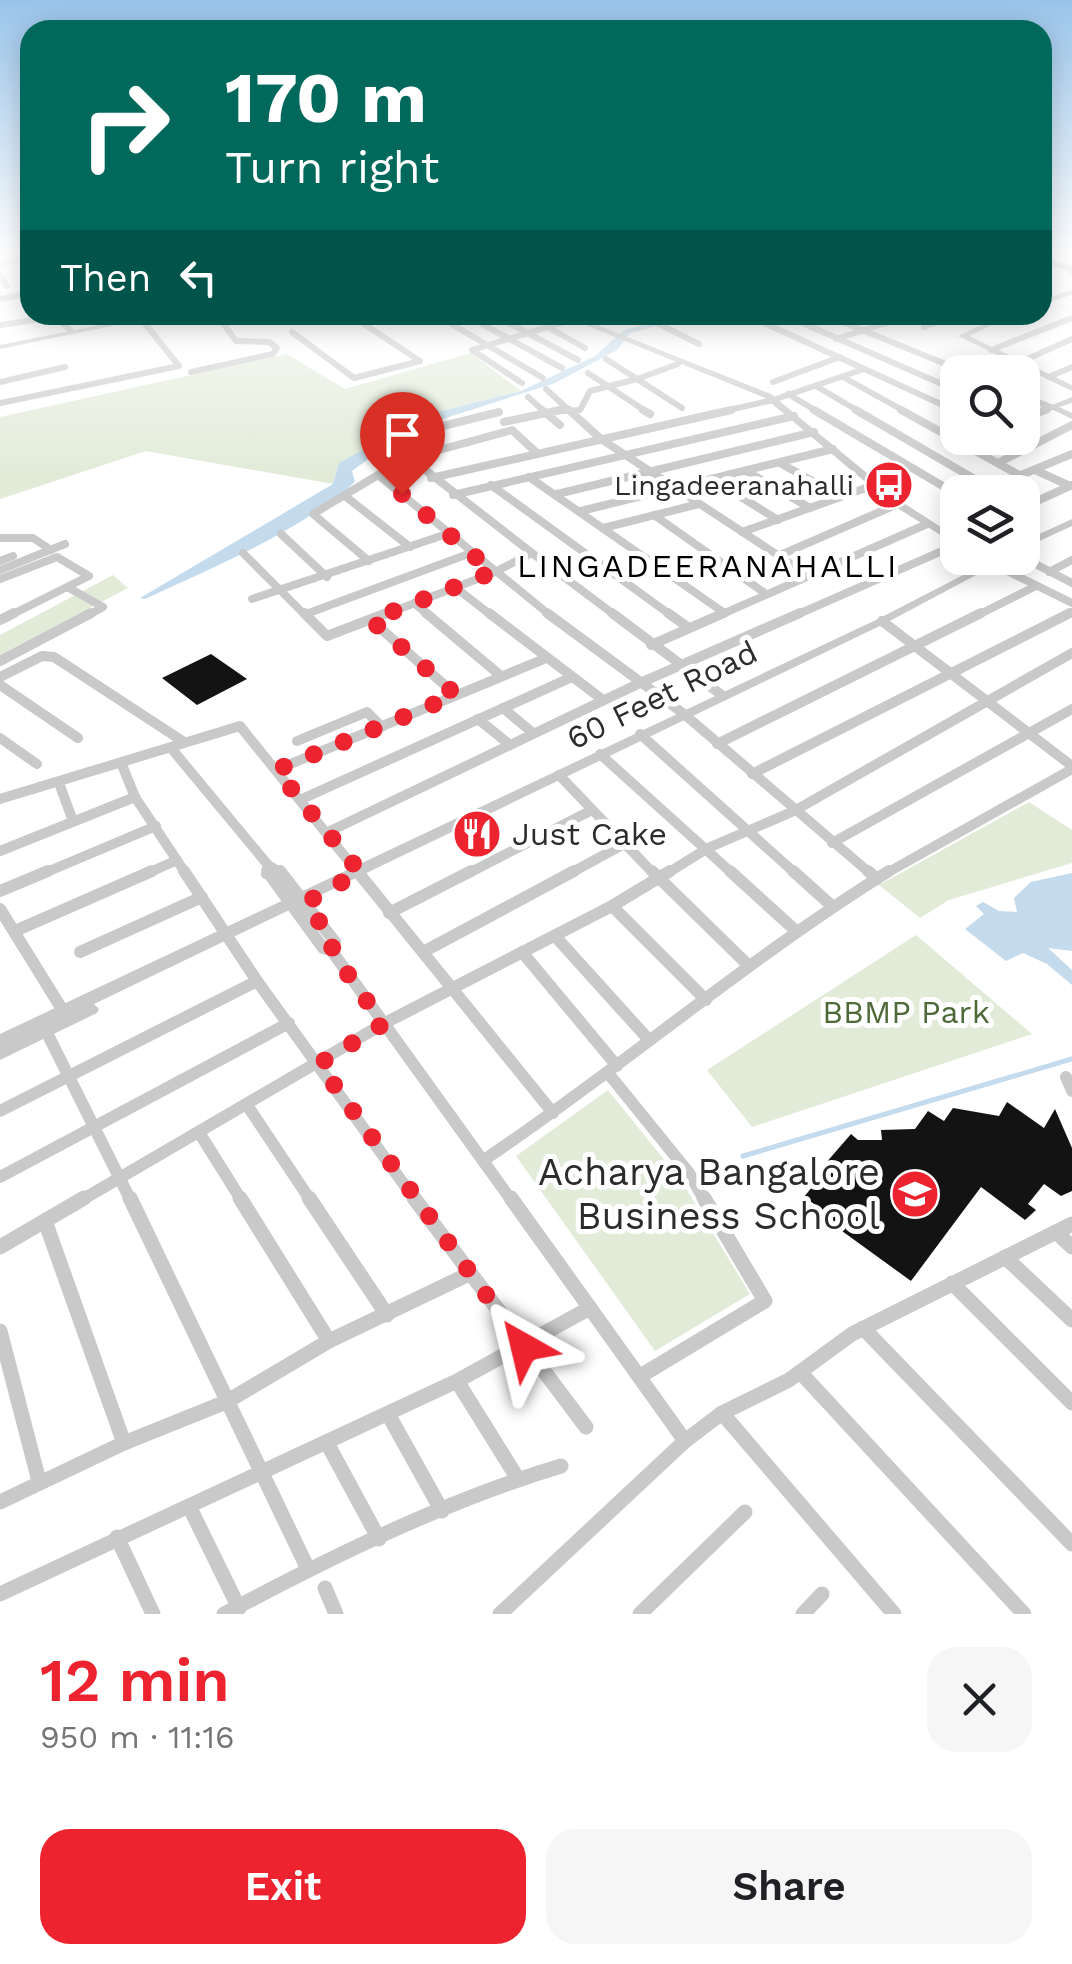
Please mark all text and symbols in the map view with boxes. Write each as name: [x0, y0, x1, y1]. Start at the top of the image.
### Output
text: 170 m: [225, 57, 427, 139]
icon: right: [60, 60, 190, 190]
text: Turn right: [225, 141, 439, 194]
icon: left: [171, 250, 226, 305]
text: Then: [60, 256, 151, 300]
map controls: [940, 355, 1040, 575]
button: search: [940, 355, 1040, 455]
pin: [360, 392, 445, 495]
icon: arrive: [375, 407, 430, 462]
bus stop icon: Lingadeeranahalli: [863, 459, 915, 511]
place label: Lingadeeranahalli: [614, 469, 854, 502]
button: layers: [940, 475, 1040, 575]
district label: LINGADEERANAHALLI: [517, 547, 899, 585]
street label: 60 Feet Road: [561, 633, 763, 757]
restaurant icon: Just Cake: [451, 808, 503, 860]
place label: Just Cake: [512, 815, 667, 853]
park label: BBMP Park: [822, 993, 990, 1031]
place label: Acharya Bangalore Business School: [538, 1150, 880, 1238]
school or university icon: Acharya Bangalore Business School: [889, 1168, 941, 1220]
position arrow: [472, 1295, 576, 1399]
text: 12 min: [40, 1645, 230, 1716]
button: close: [927, 1647, 1032, 1752]
text: 950 m · 11:16: [40, 1718, 234, 1756]
button: Exit: [40, 1829, 526, 1944]
button: Share: [546, 1829, 1032, 1944]

